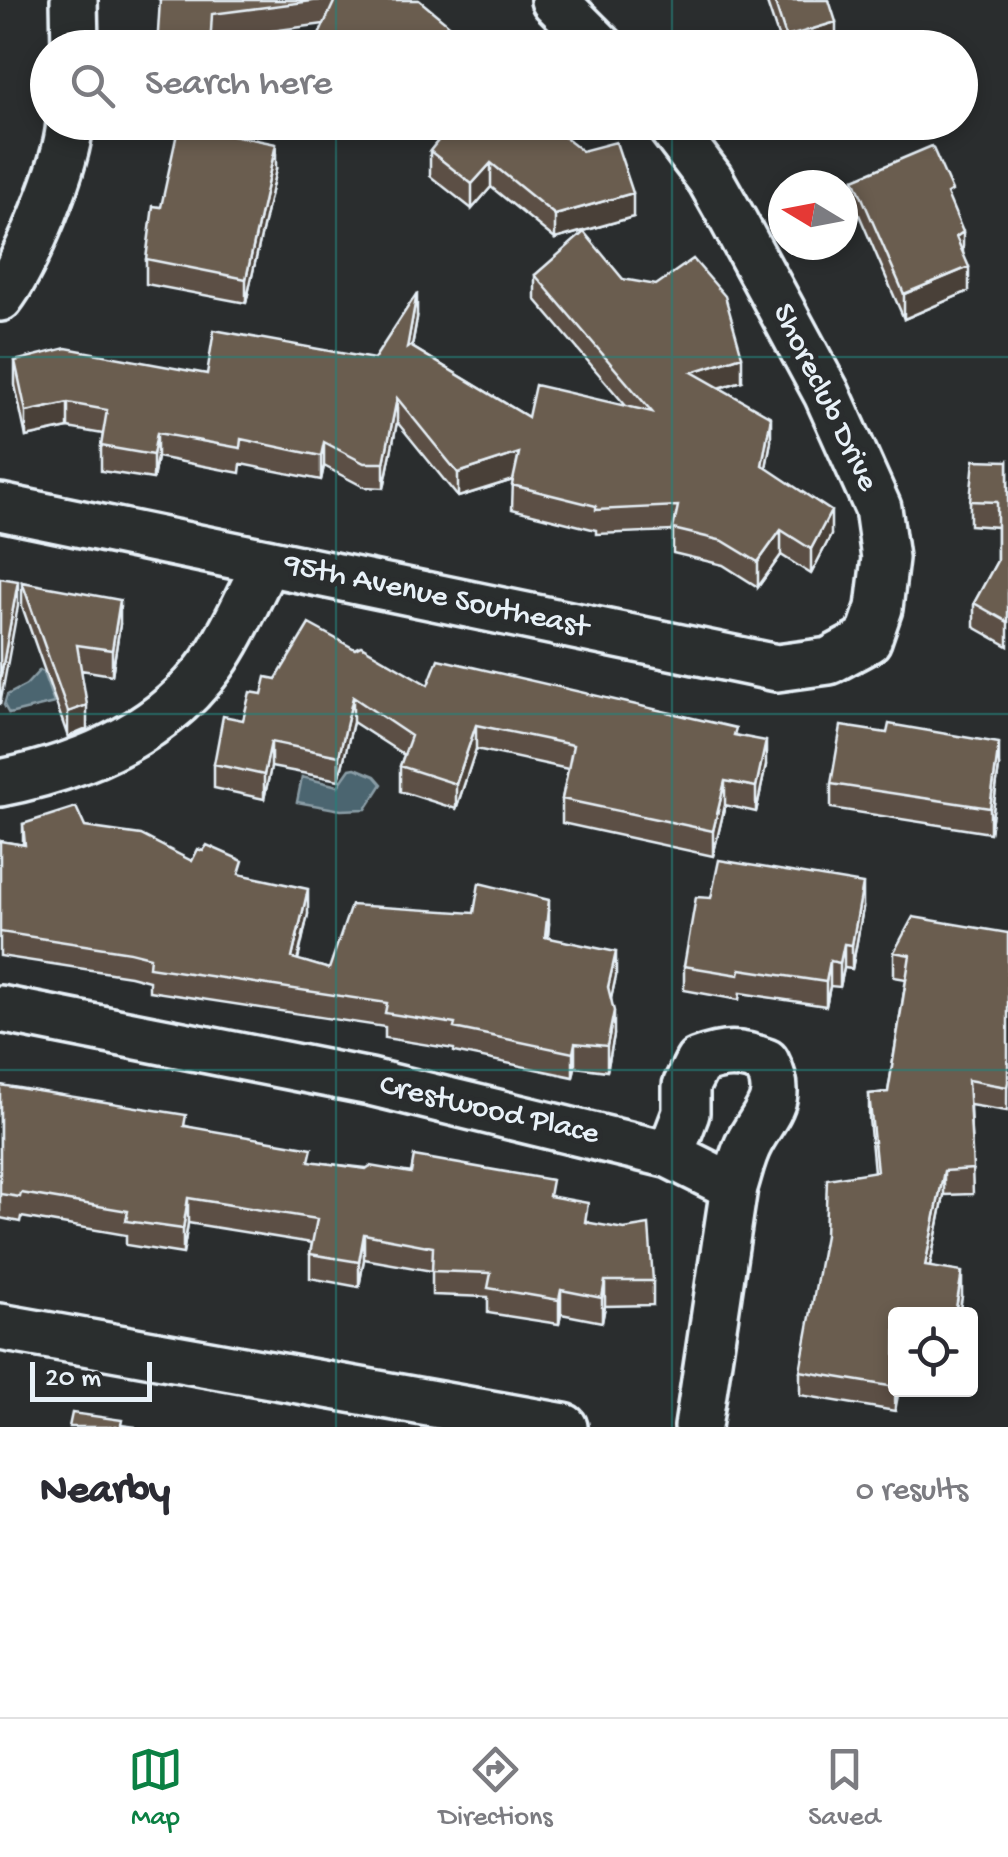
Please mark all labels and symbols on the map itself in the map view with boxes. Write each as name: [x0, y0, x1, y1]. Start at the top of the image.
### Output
north arrow: [768, 170, 858, 260]
street label: Shoreclub Drive: [762, 298, 886, 498]
street label: 95th Avenue Southeast: [279, 546, 595, 648]
street label: Crestwood Place: [375, 1067, 603, 1155]
scale bar: [30, 1357, 152, 1402]

